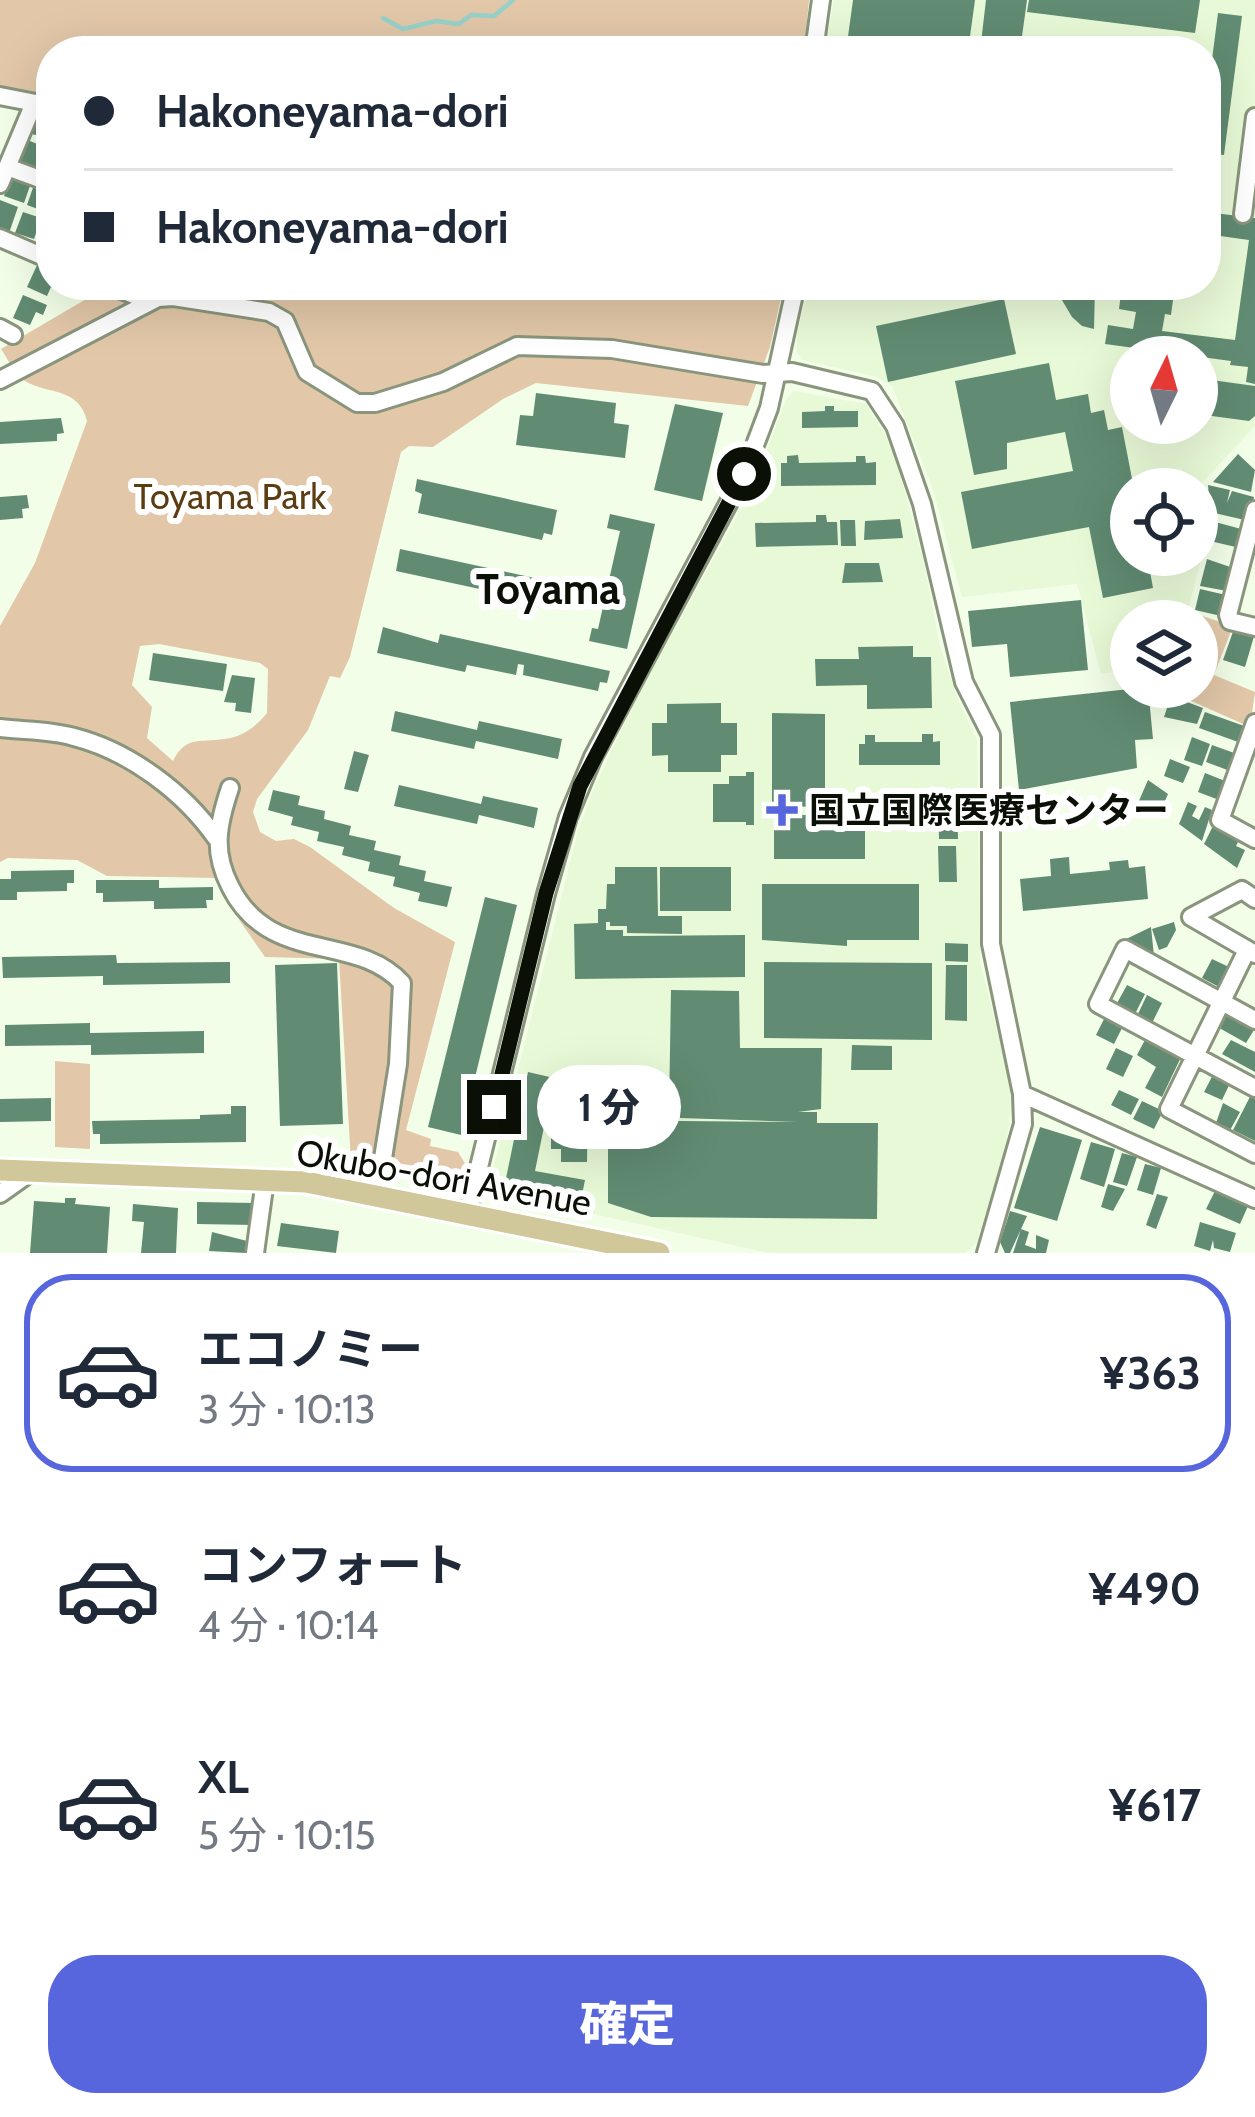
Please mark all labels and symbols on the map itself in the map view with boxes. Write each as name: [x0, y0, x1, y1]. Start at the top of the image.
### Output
north arrow: [1110, 336, 1218, 444]
route start: [717, 447, 771, 501]
park label: Toyama Park: [134, 474, 327, 518]
district label: Toyama: [476, 563, 620, 615]
place label: 国立国際医療センター: [809, 788, 1169, 832]
marker: 国立国際医療センター: [766, 794, 798, 826]
callout: 1 分: [536, 1065, 680, 1149]
route end: [467, 1080, 521, 1134]
street label: Okubo-dori Avenue: [293, 1129, 595, 1225]

